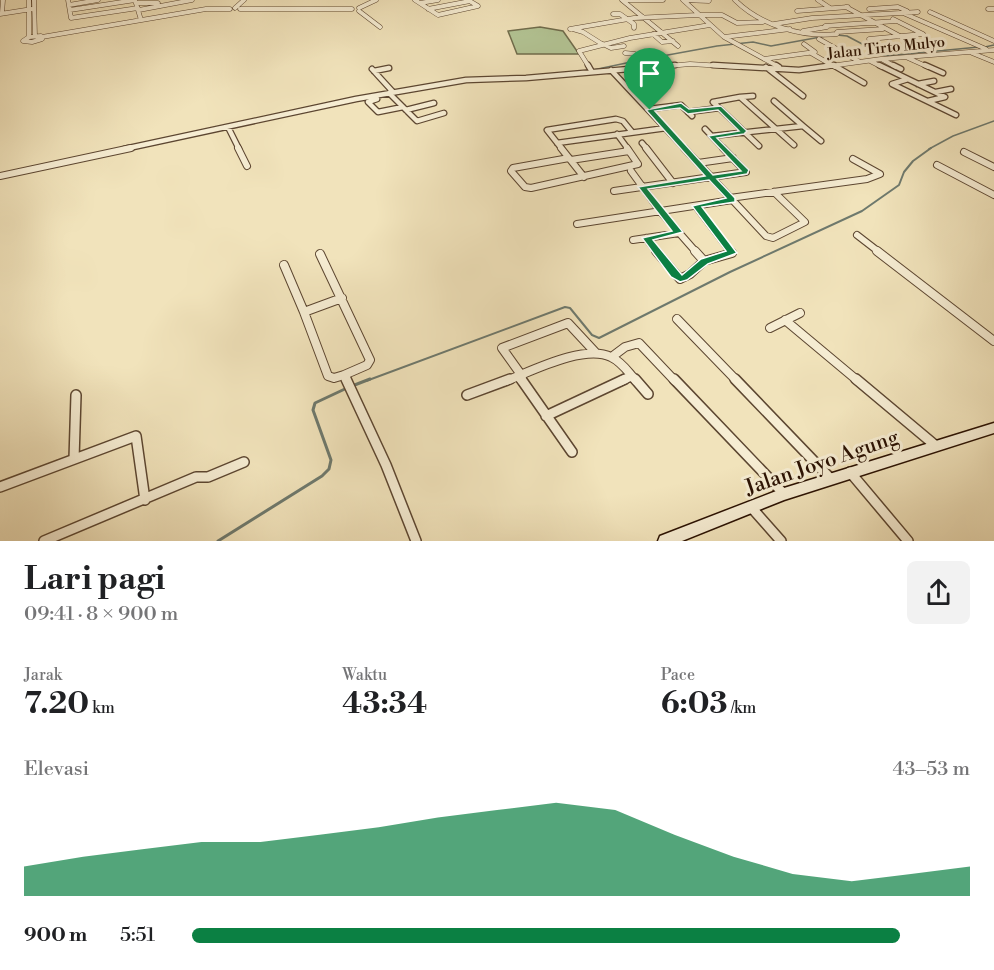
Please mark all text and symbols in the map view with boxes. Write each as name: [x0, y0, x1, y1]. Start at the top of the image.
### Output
street label: Jalan Tirto Mulyo: [825, 32, 946, 64]
pin: [624, 48, 675, 110]
icon: arrive: [633, 57, 666, 90]
street label: Jalan Joyo Agung: [741, 425, 902, 502]
text: Lari pagi: [24, 559, 165, 600]
button: share: [907, 561, 970, 624]
text: 09:41 · 8 × 900 m: [24, 602, 178, 627]
text: Jarak: [24, 665, 62, 685]
text: Waktu: [342, 665, 387, 685]
text: Pace: [661, 665, 695, 685]
text: 7.20: [24, 685, 89, 723]
text: 43:34: [342, 685, 427, 723]
text: 6:03: [661, 685, 728, 723]
text: km: [89, 698, 115, 718]
text: /km: [728, 698, 756, 718]
text: Elevasi: [24, 757, 89, 782]
text: 43–53 m: [893, 757, 970, 782]
text: 900 m: [24, 923, 87, 948]
text: 5:51: [120, 923, 155, 948]

